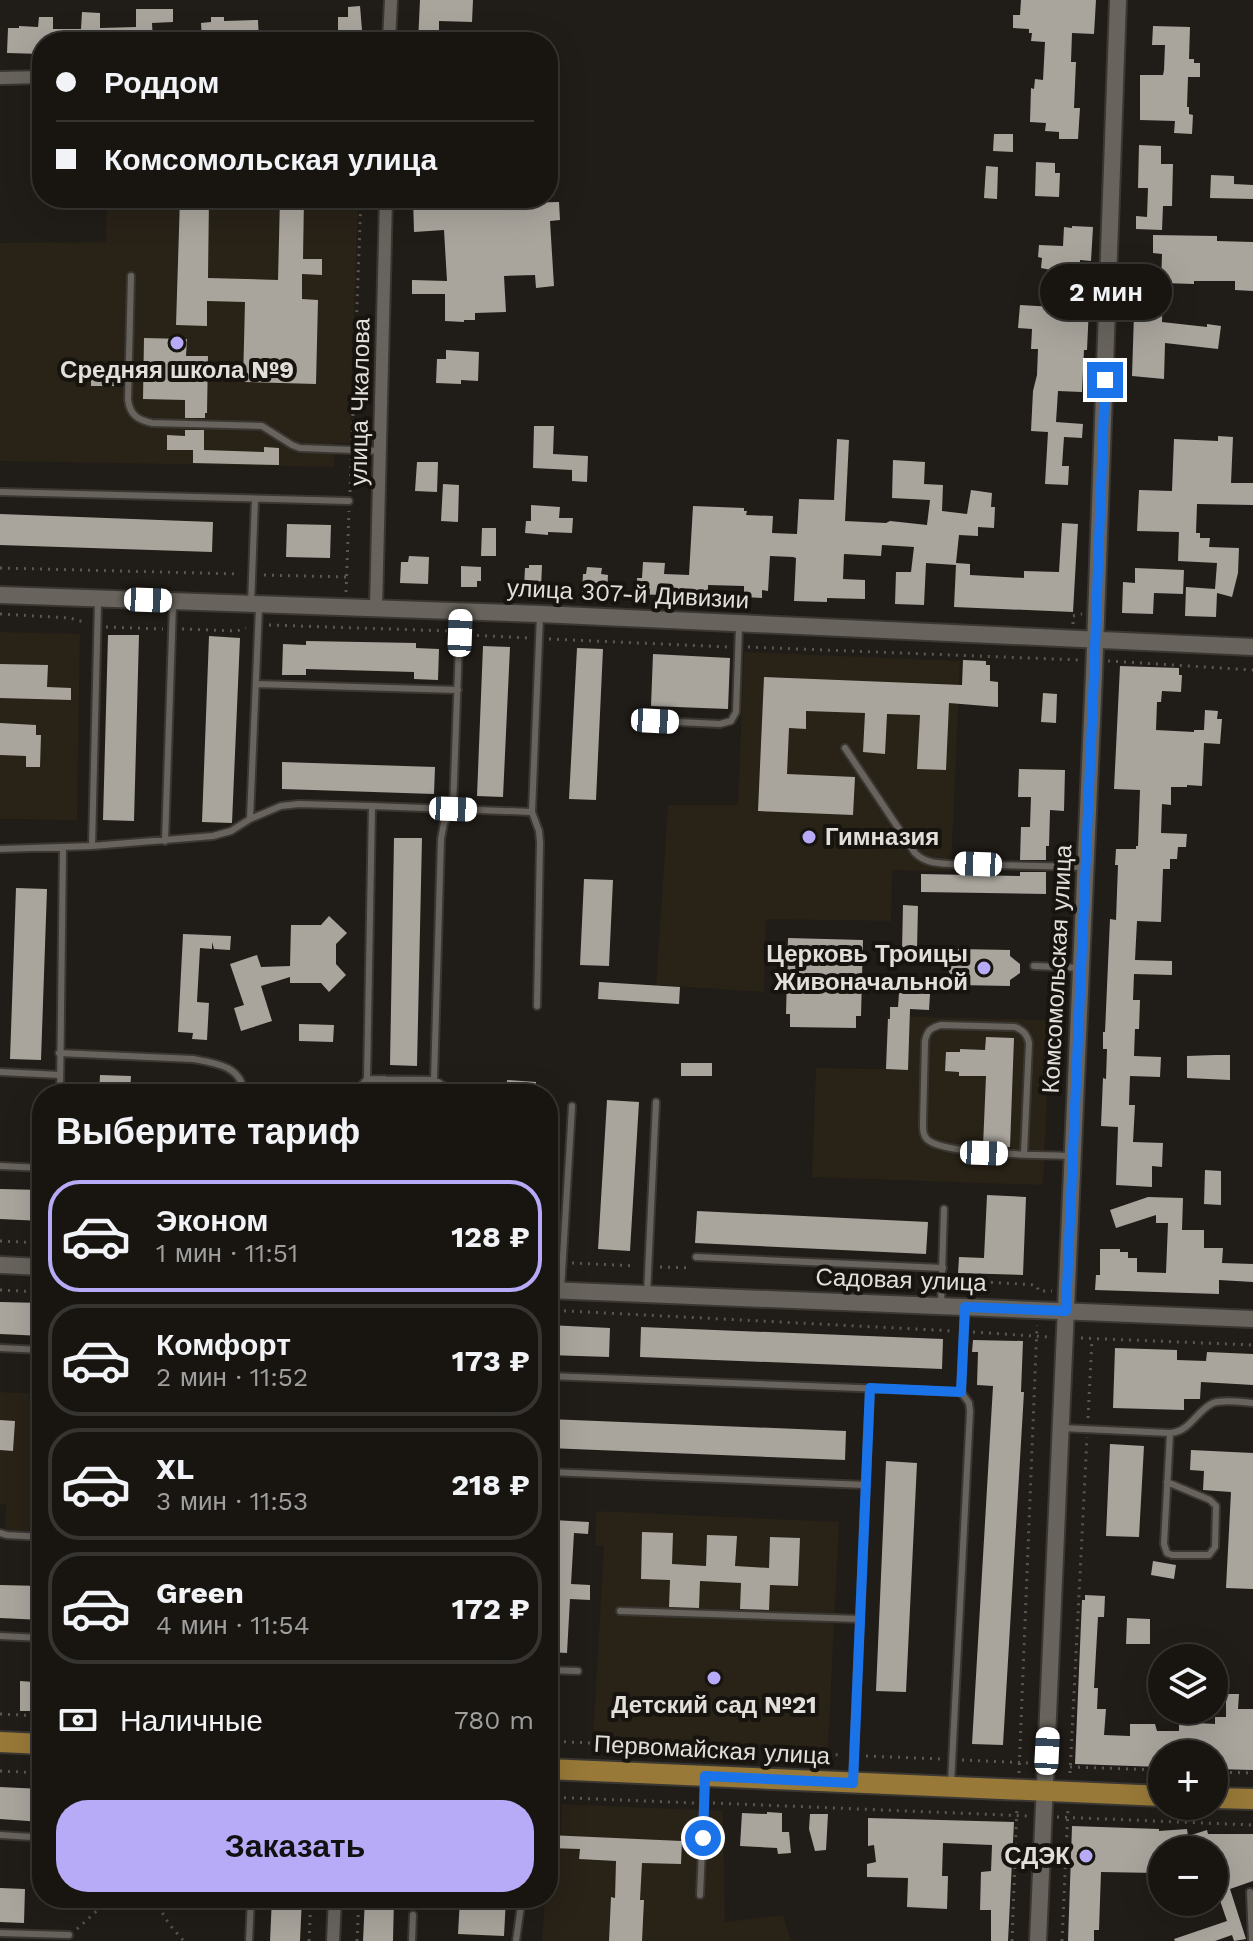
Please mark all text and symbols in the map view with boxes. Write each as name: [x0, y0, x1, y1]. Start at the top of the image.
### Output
text: Роддом: [104, 65, 219, 100]
text: Комсомольская улица: [104, 142, 437, 177]
callout: 2 мин: [1039, 264, 1171, 320]
text: 2 мин: [1069, 277, 1143, 307]
street label: улица Чкалова: [345, 317, 375, 486]
marker: Средняя школа №9: [168, 334, 186, 352]
place label: Средняя школа №9: [60, 356, 294, 384]
route end: [1087, 362, 1123, 398]
street label: улица 307-й Дивизии: [506, 574, 750, 614]
car: [124, 587, 172, 613]
car: [447, 609, 473, 657]
car: [630, 708, 680, 734]
car: [429, 796, 477, 822]
place label: Гимназия: [825, 823, 939, 851]
marker: Гимназия: [800, 828, 818, 846]
street label: Комсомольская улица: [1037, 843, 1078, 1094]
car: [954, 851, 1002, 877]
place label: Церковь Троицы Живоначальной: [766, 940, 968, 996]
marker: Церковь Троицы Живоначальной: [975, 959, 993, 977]
text: Выберите тариф: [56, 1111, 360, 1153]
car: [960, 1140, 1008, 1166]
icon: car: [60, 1200, 132, 1272]
text: Эконом: [156, 1203, 269, 1238]
text: 128 ₽: [451, 1219, 530, 1254]
text: 1 мин · 11:51: [156, 1238, 298, 1268]
street label: Садовая улица: [815, 1263, 988, 1297]
icon: car: [60, 1324, 132, 1396]
text: Комфорт: [156, 1327, 291, 1362]
text: 173 ₽: [452, 1343, 530, 1378]
text: 2 мин · 11:52: [156, 1362, 308, 1392]
icon: car: [60, 1448, 132, 1520]
text: XL: [156, 1451, 194, 1486]
text: 218 ₽: [451, 1467, 530, 1502]
text: 3 мин · 11:53: [156, 1486, 308, 1516]
icon: car: [60, 1572, 132, 1644]
text: Green: [156, 1575, 244, 1610]
text: 172 ₽: [452, 1591, 530, 1626]
text: 4 мин · 11:54: [156, 1610, 310, 1640]
map controls: [1148, 1644, 1228, 1916]
button: layers: [1148, 1644, 1228, 1724]
marker: Детский сад №21: [705, 1669, 723, 1687]
place label: Детский сад №21: [611, 1691, 817, 1719]
icon: cash: [56, 1698, 100, 1742]
text: Наличные: [120, 1703, 263, 1738]
text: 780 m: [454, 1705, 534, 1735]
car: [1034, 1726, 1060, 1776]
street label: Первомайская улица: [593, 1730, 831, 1770]
button: +: [1148, 1740, 1228, 1820]
button: Заказать: [56, 1800, 534, 1892]
route start: [685, 1820, 721, 1856]
button: −: [1148, 1836, 1228, 1916]
place label: СДЭК: [1004, 1842, 1070, 1870]
marker: СДЭК: [1077, 1847, 1095, 1865]

